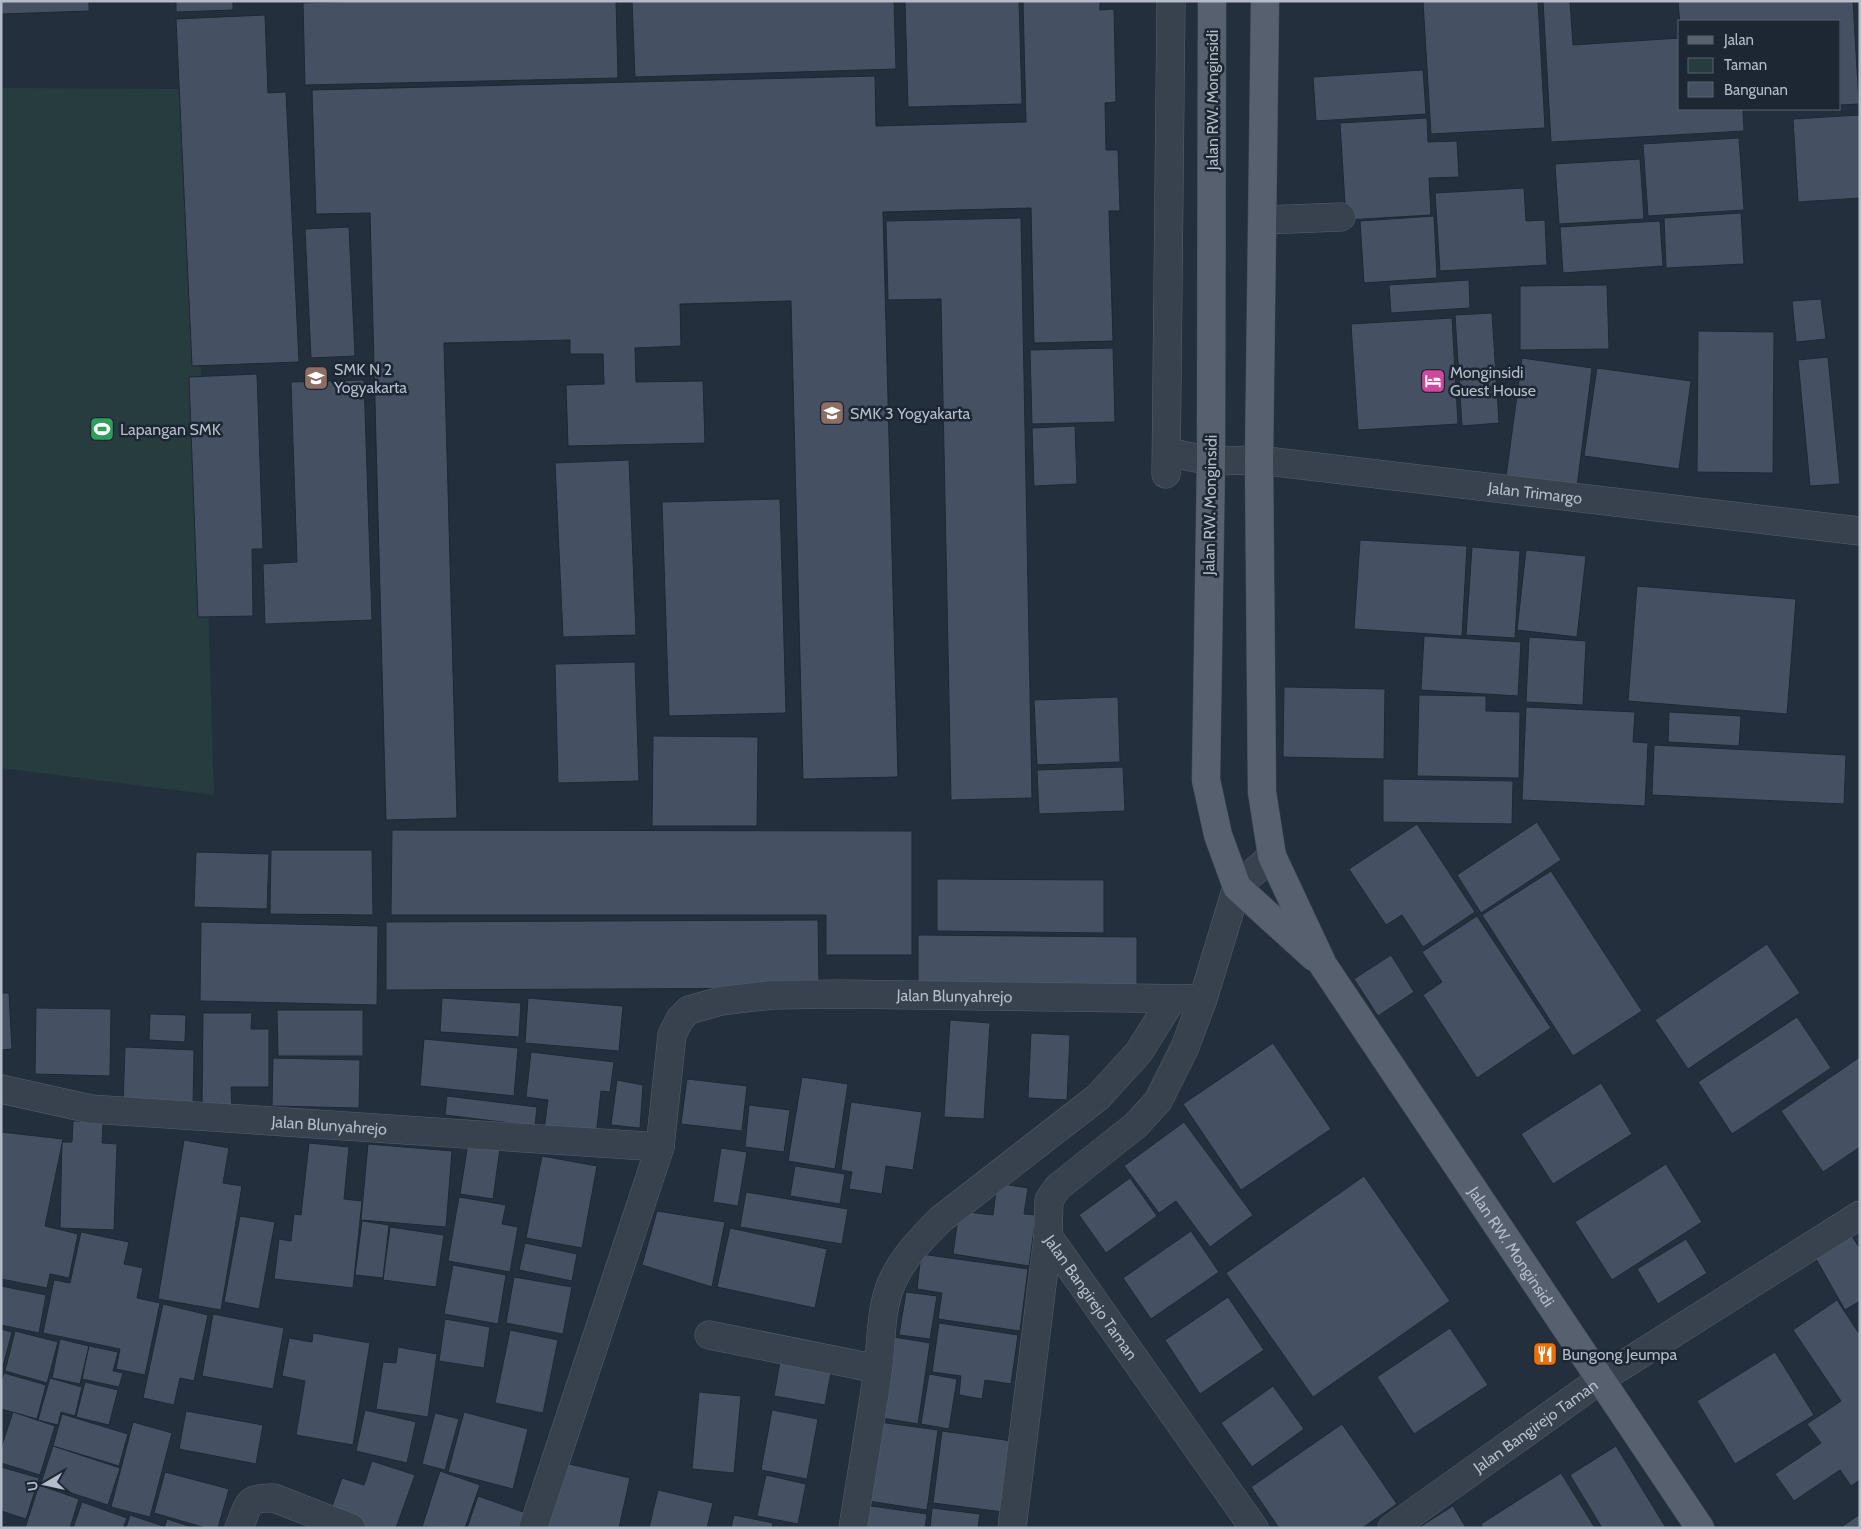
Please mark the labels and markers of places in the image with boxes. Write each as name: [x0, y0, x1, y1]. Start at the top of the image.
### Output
place label: SMK N 2 Yogyakarta: [333, 360, 407, 397]
place label: Monginsidi Guest House: [1450, 363, 1536, 400]
school or university icon: SMK N 2 Yogyakarta: [303, 365, 329, 391]
hotel icon: Monginsidi Guest House: [1420, 368, 1446, 394]
school or university icon: SMK 3 Yogyakarta: [819, 400, 845, 426]
place label: SMK 3 Yogyakarta: [850, 404, 971, 423]
sports icon: Lapangan SMK: [89, 416, 115, 442]
place label: Lapangan SMK: [120, 420, 221, 439]
restaurant icon: Bungong Jeumpa: [1532, 1341, 1558, 1367]
place label: Bungong Jeumpa: [1562, 1345, 1677, 1364]

